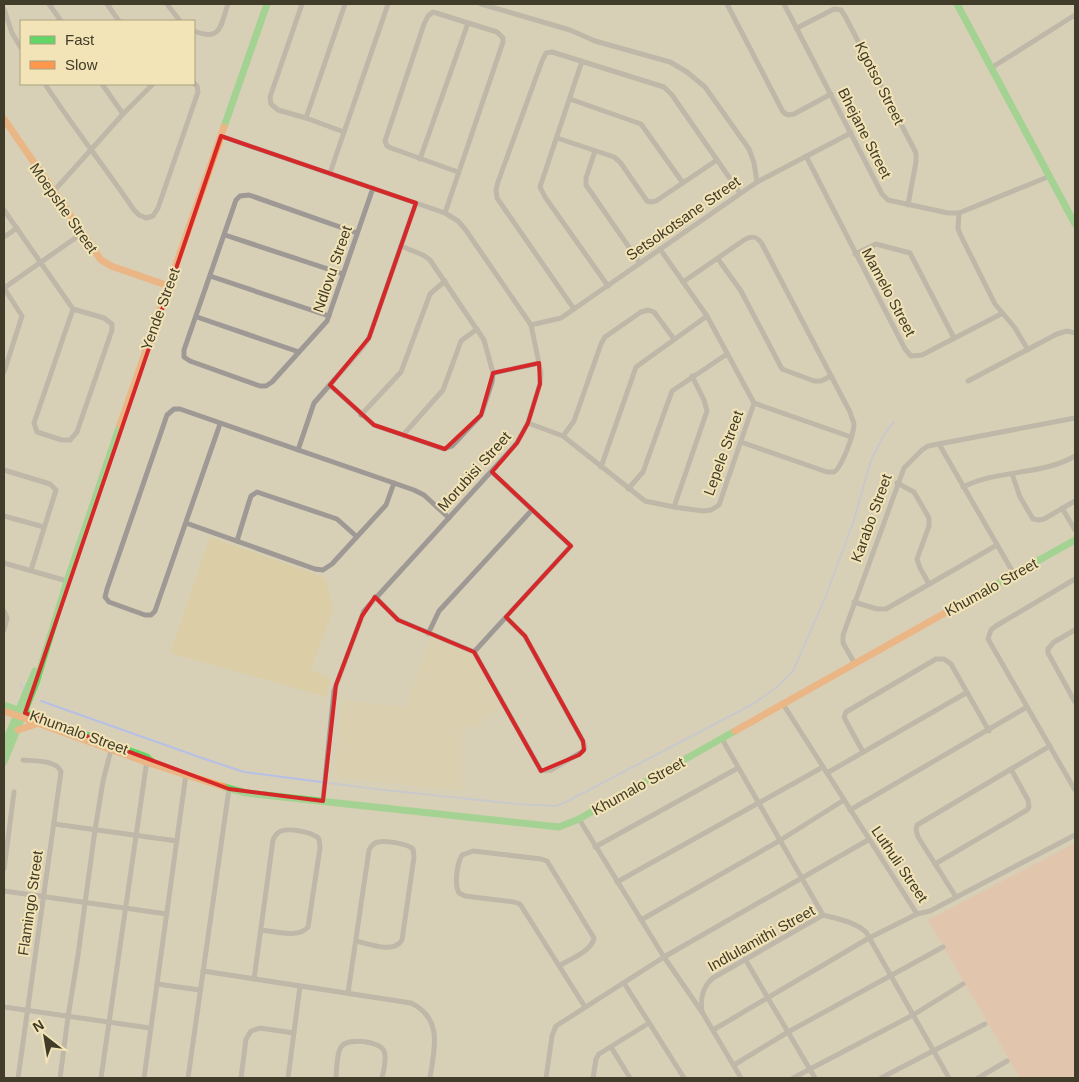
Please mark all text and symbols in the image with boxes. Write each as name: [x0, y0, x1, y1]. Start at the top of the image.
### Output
legend: [20, 20, 195, 85]
text: Fast: [65, 31, 95, 48]
street label: Kgotso Street: [852, 39, 909, 128]
text: Slow: [65, 56, 98, 73]
street label: Bhejane Street: [835, 85, 895, 182]
street label: Moepshe Street: [27, 160, 102, 257]
street label: Setsokotsane Street: [623, 172, 744, 264]
street label: Ndlovu Street: [309, 222, 355, 315]
street label: Mamelo Street: [859, 245, 920, 340]
street label: Yende Street: [137, 265, 183, 352]
street label: Lepele Street: [700, 407, 747, 498]
street label: Morubisi Street: [434, 427, 515, 514]
street label: Karabo Street: [847, 471, 895, 564]
street label: Khumalo Street: [942, 554, 1041, 619]
street label: Khumalo Street: [28, 706, 131, 758]
street label: Khumalo Street: [589, 753, 688, 818]
street label: Luthuli Street: [868, 823, 932, 906]
street label: Flamingo Street: [14, 849, 46, 957]
street label: Indlulamithi Street: [704, 901, 818, 975]
north arrow: [20, 1012, 70, 1062]
text: N: [30, 1016, 47, 1035]

